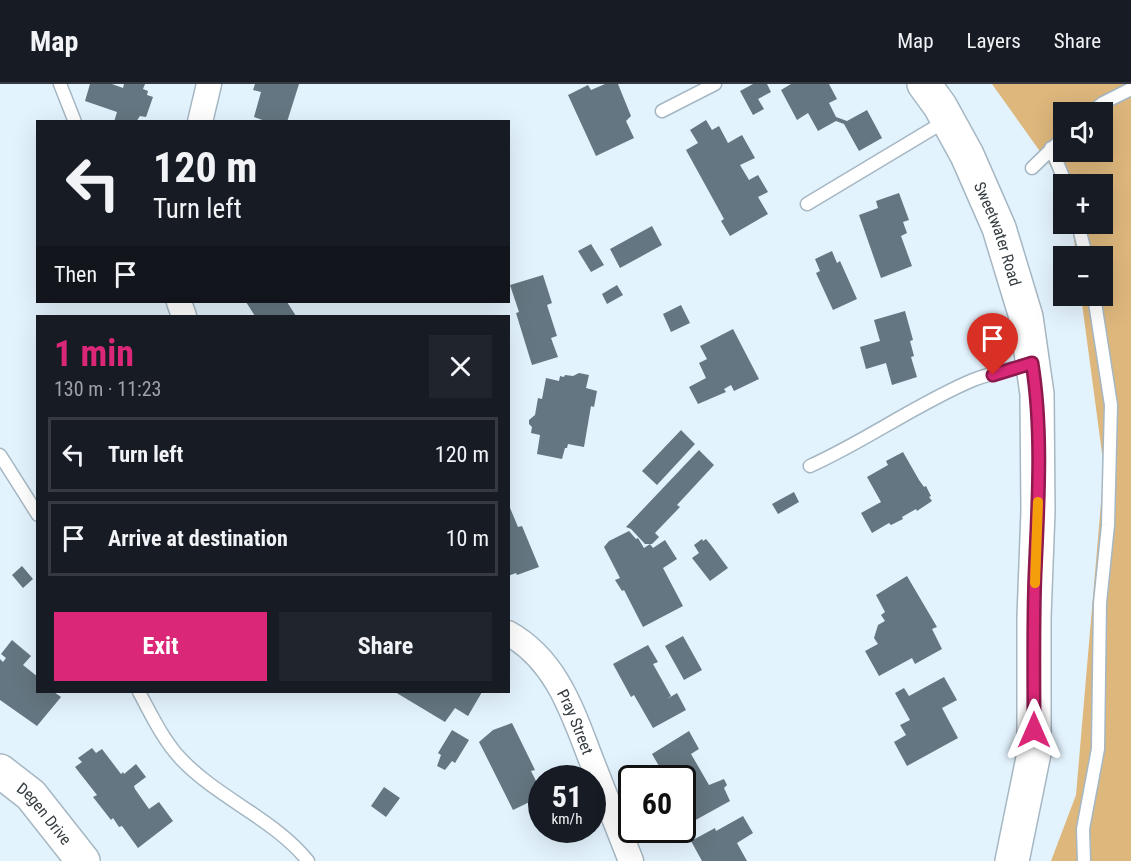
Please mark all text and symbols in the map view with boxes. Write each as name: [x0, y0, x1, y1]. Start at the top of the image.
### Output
text: Map: [30, 25, 78, 58]
text: Map: [897, 29, 934, 53]
text: Layers: [967, 29, 1021, 53]
text: Share: [1054, 29, 1101, 53]
map controls: [1053, 102, 1113, 306]
button: sound: [1053, 102, 1113, 162]
text: 120 m: [153, 143, 258, 192]
icon: left: [54, 144, 132, 222]
button: +: [1053, 174, 1113, 234]
street label: Sweetwater Road: [970, 179, 1025, 288]
text: Turn left: [153, 193, 242, 225]
button: −: [1053, 246, 1113, 306]
icon: arrive: [109, 258, 142, 291]
text: Then: [54, 262, 97, 287]
pin: [967, 313, 1018, 375]
icon: arrive: [976, 322, 1009, 355]
text: 1 min: [54, 333, 134, 375]
button: close: [429, 335, 492, 398]
text: 130 m · 11:23: [54, 377, 161, 401]
icon: left: [57, 438, 90, 471]
text: Turn left: [108, 442, 183, 467]
text: 120 m: [435, 442, 489, 467]
icon: arrive: [57, 522, 90, 555]
text: Arrive at destination: [108, 526, 288, 551]
text: 10 m: [446, 526, 489, 551]
button: Exit: [54, 612, 267, 681]
button: Share: [279, 612, 492, 681]
street label: Pray Street: [553, 686, 598, 757]
position arrow: [1002, 698, 1066, 762]
speed limit sign: 60: [618, 765, 696, 843]
street label: Degen Drive: [13, 778, 76, 848]
text: 51: [552, 779, 582, 814]
text: km/h: [552, 810, 582, 828]

